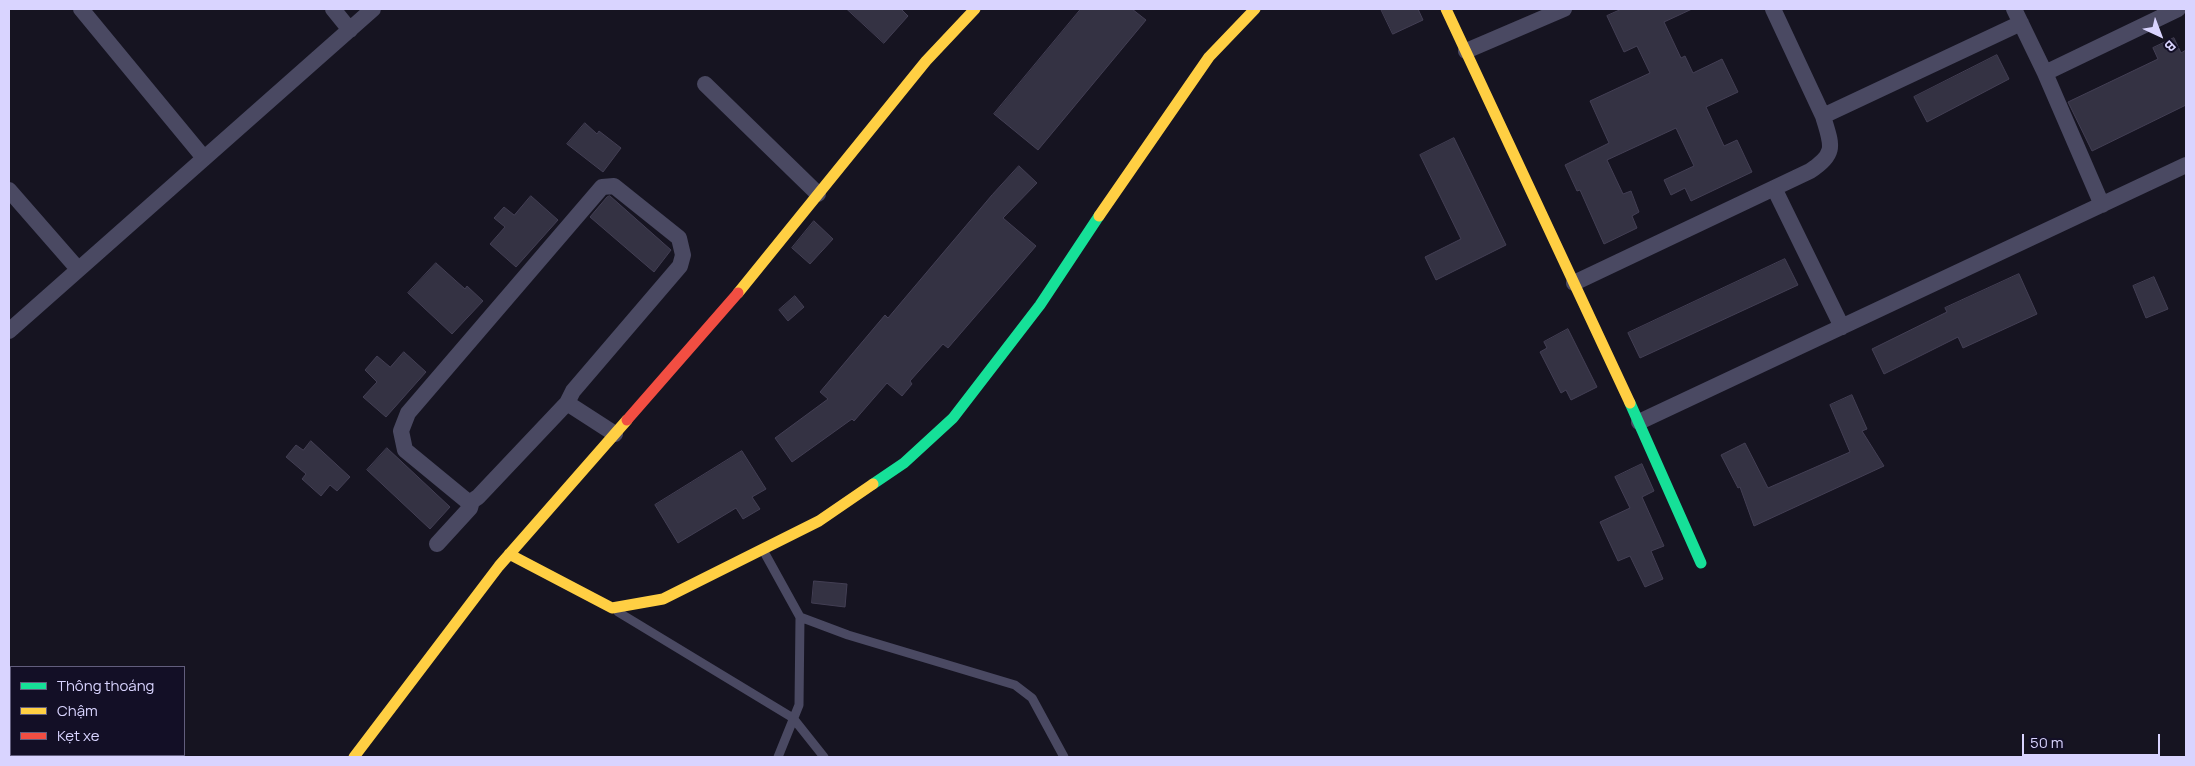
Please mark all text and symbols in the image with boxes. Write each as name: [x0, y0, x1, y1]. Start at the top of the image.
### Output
north arrow: [2135, 10, 2185, 60]
text: B: [2161, 36, 2180, 56]
legend: [10, 666, 185, 756]
text: Thông thoáng: [57, 675, 154, 696]
text: Chậm: [57, 700, 98, 721]
scale bar: [2025, 724, 2162, 756]
text: Kẹt xe: [57, 725, 99, 746]
text: 50 m: [2030, 732, 2064, 753]

